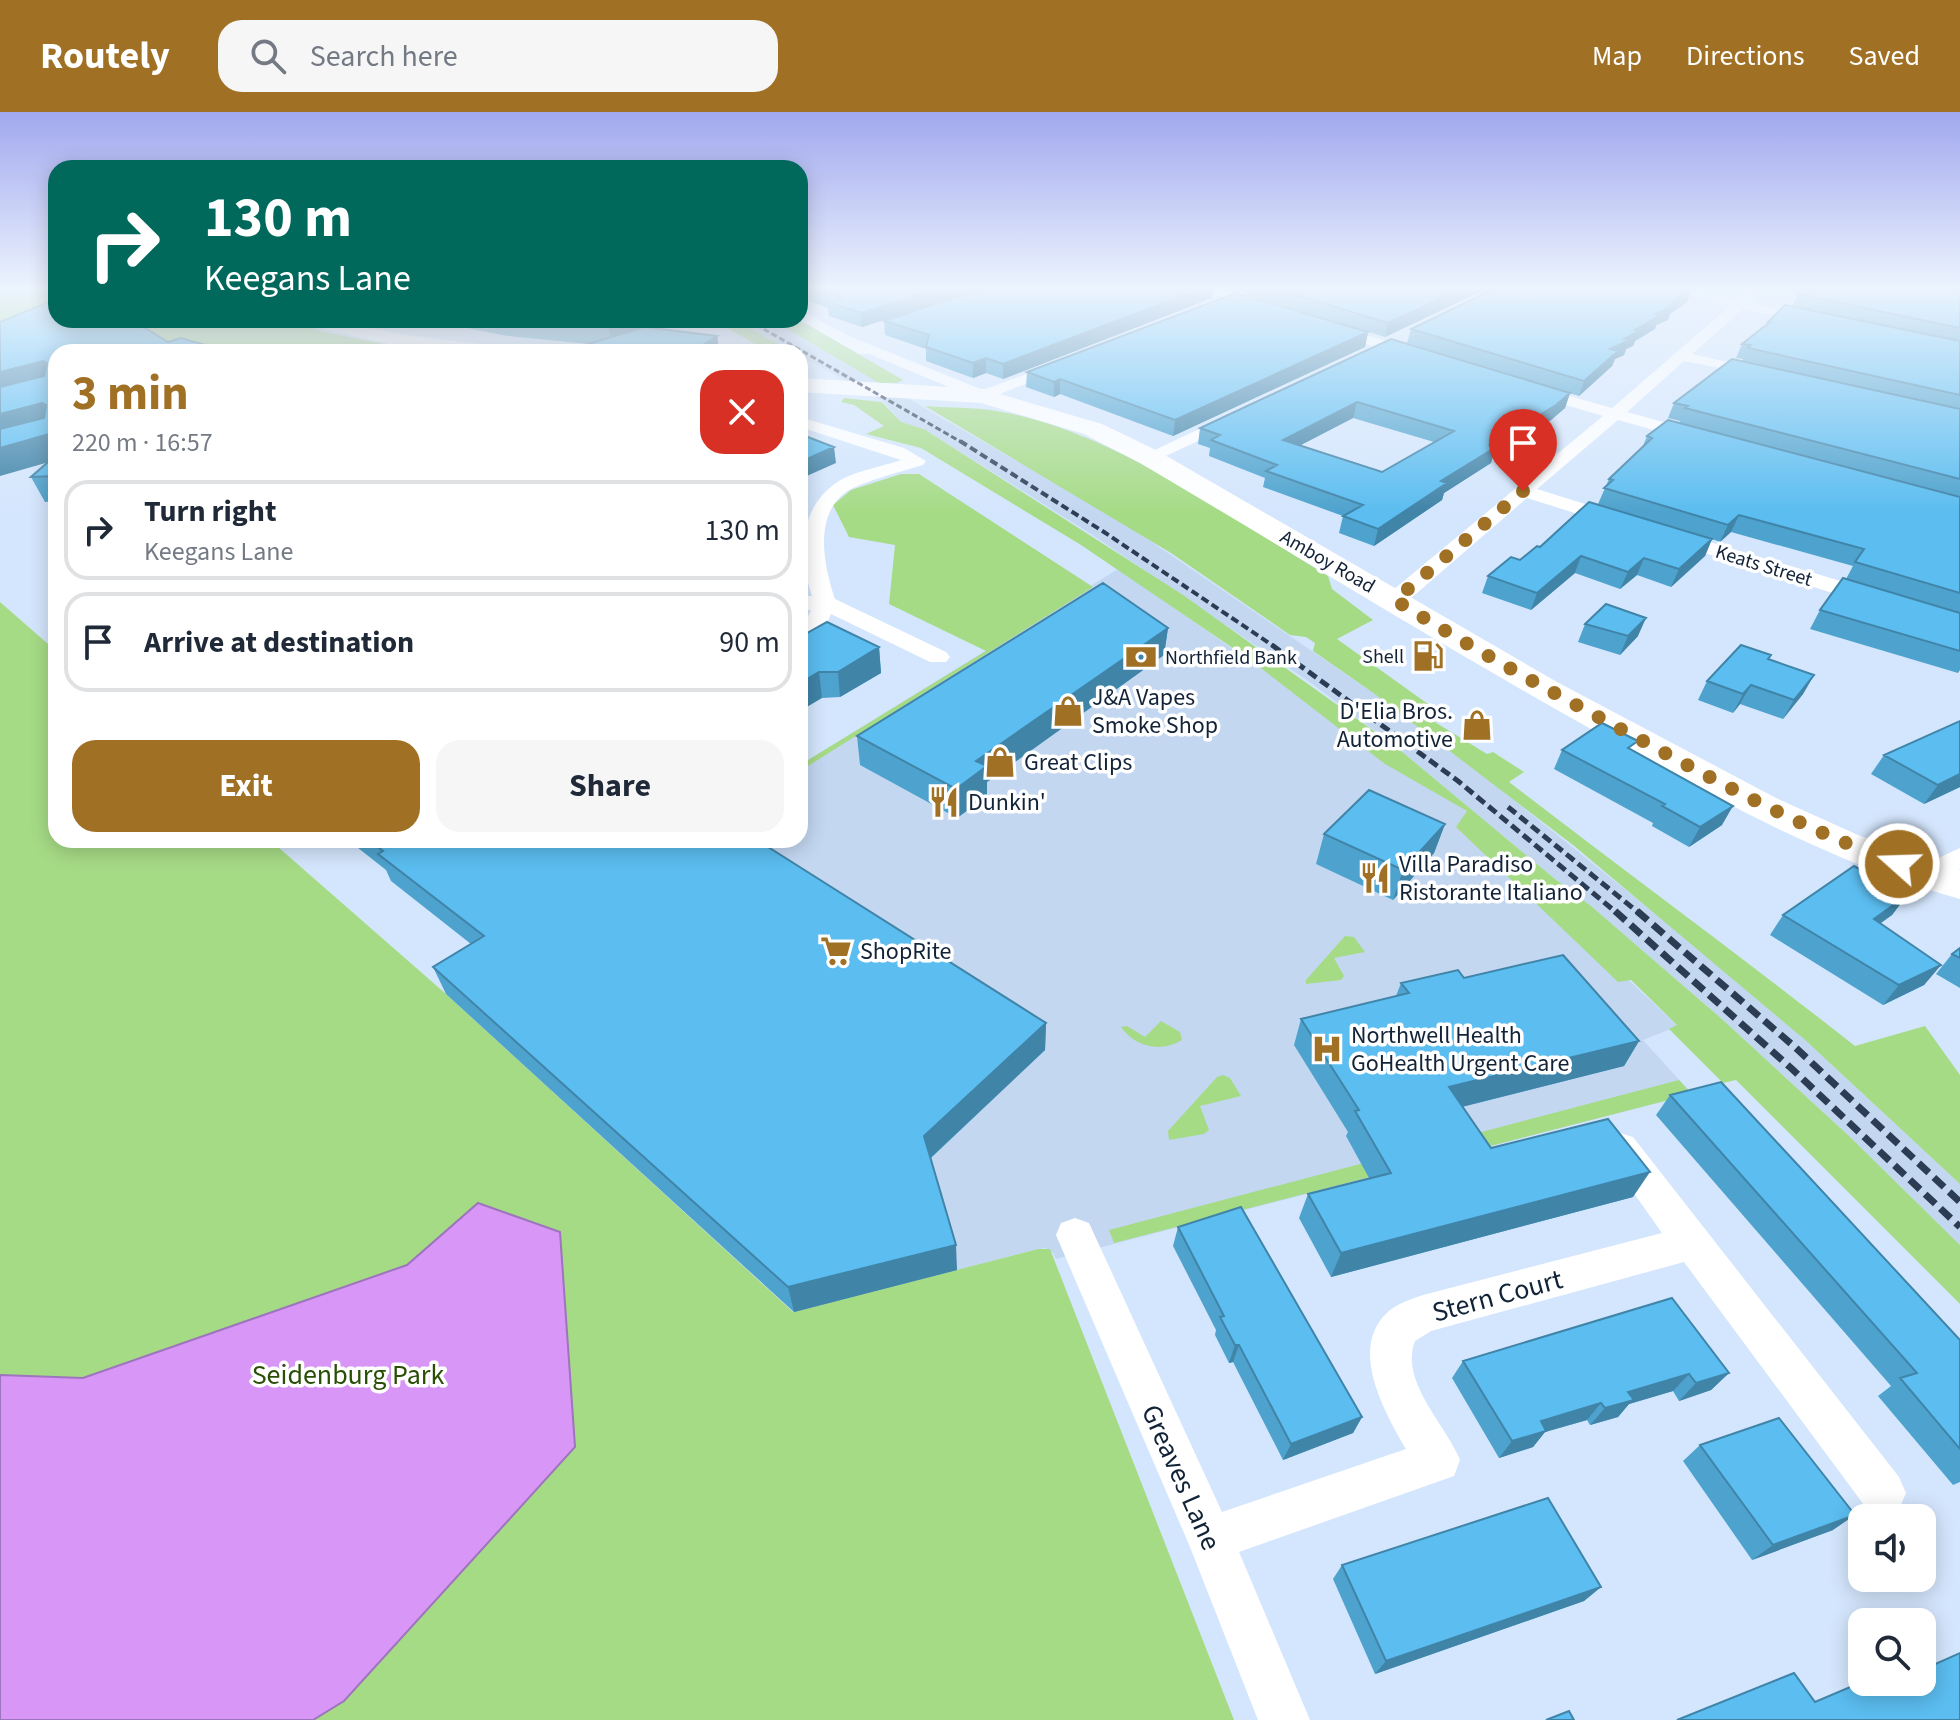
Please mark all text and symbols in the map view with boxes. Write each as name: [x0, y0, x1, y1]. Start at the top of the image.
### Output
search box: [218, 20, 778, 92]
text: Routely: [40, 29, 170, 83]
icon: search: [246, 34, 290, 78]
text: Search here: [310, 35, 458, 78]
text: Map: [1592, 36, 1642, 76]
text: Directions: [1686, 36, 1805, 76]
text: Saved: [1849, 36, 1920, 76]
text: 130 m: [204, 179, 352, 258]
icon: right: [72, 192, 176, 296]
text: Keegans Lane: [204, 253, 411, 304]
text: 3 min: [72, 360, 189, 428]
button: close: [700, 370, 784, 454]
pin: [1489, 409, 1557, 491]
icon: arrive: [1501, 421, 1545, 465]
text: 220 m · 16:57: [72, 424, 213, 461]
text: Turn right: [144, 490, 276, 533]
icon: right: [76, 508, 120, 552]
text: 130 m: [704, 509, 780, 552]
street label: Amboy Road: [1275, 523, 1380, 600]
text: Keegans Lane: [144, 533, 293, 570]
street label: Keats Street: [1712, 538, 1816, 594]
icon: arrive: [76, 620, 120, 664]
text: Arrive at destination: [144, 621, 414, 664]
text: 90 m: [719, 621, 780, 664]
fuel station icon: Shell: [1411, 639, 1445, 673]
bank icon: Northfield Bank: [1124, 640, 1158, 674]
place label: Shell: [1362, 643, 1404, 671]
place label: Northfield Bank: [1165, 644, 1297, 672]
place label: J&A Vapes Smoke Shop: [1092, 680, 1218, 743]
shop icon: J&A Vapes Smoke Shop: [1051, 694, 1085, 728]
place label: D'Elia Bros. Automotive: [1337, 694, 1453, 757]
shop icon: D'Elia Bros. Automotive: [1460, 708, 1494, 742]
button: Exit: [72, 740, 420, 832]
button: Share: [436, 740, 784, 832]
shop icon: Great Clips: [983, 745, 1017, 779]
place label: Great Clips: [1024, 745, 1132, 780]
restaurant icon: Dunkin': [927, 785, 961, 819]
place label: Dunkin': [968, 785, 1046, 820]
position arrow: [1857, 822, 1941, 906]
place label: Villa Paradiso Ristorante Italiano: [1399, 847, 1583, 910]
restaurant icon: Villa Paradiso Ristorante Italiano: [1358, 861, 1392, 895]
supermarket icon: ShopRite: [819, 934, 853, 968]
place label: ShopRite: [860, 934, 951, 969]
place label: Northwell Health GoHealth Urgent Care: [1351, 1018, 1569, 1081]
hospital icon: Northwell Health GoHealth Urgent Care: [1310, 1032, 1344, 1066]
street label: Stern Court: [1428, 1259, 1567, 1333]
park label: Seidenburg Park: [252, 1355, 444, 1395]
street label: Greaves Lane: [1131, 1398, 1231, 1557]
map controls: [1848, 1504, 1936, 1696]
button: sound: [1848, 1504, 1936, 1592]
button: search: [1848, 1608, 1936, 1696]

